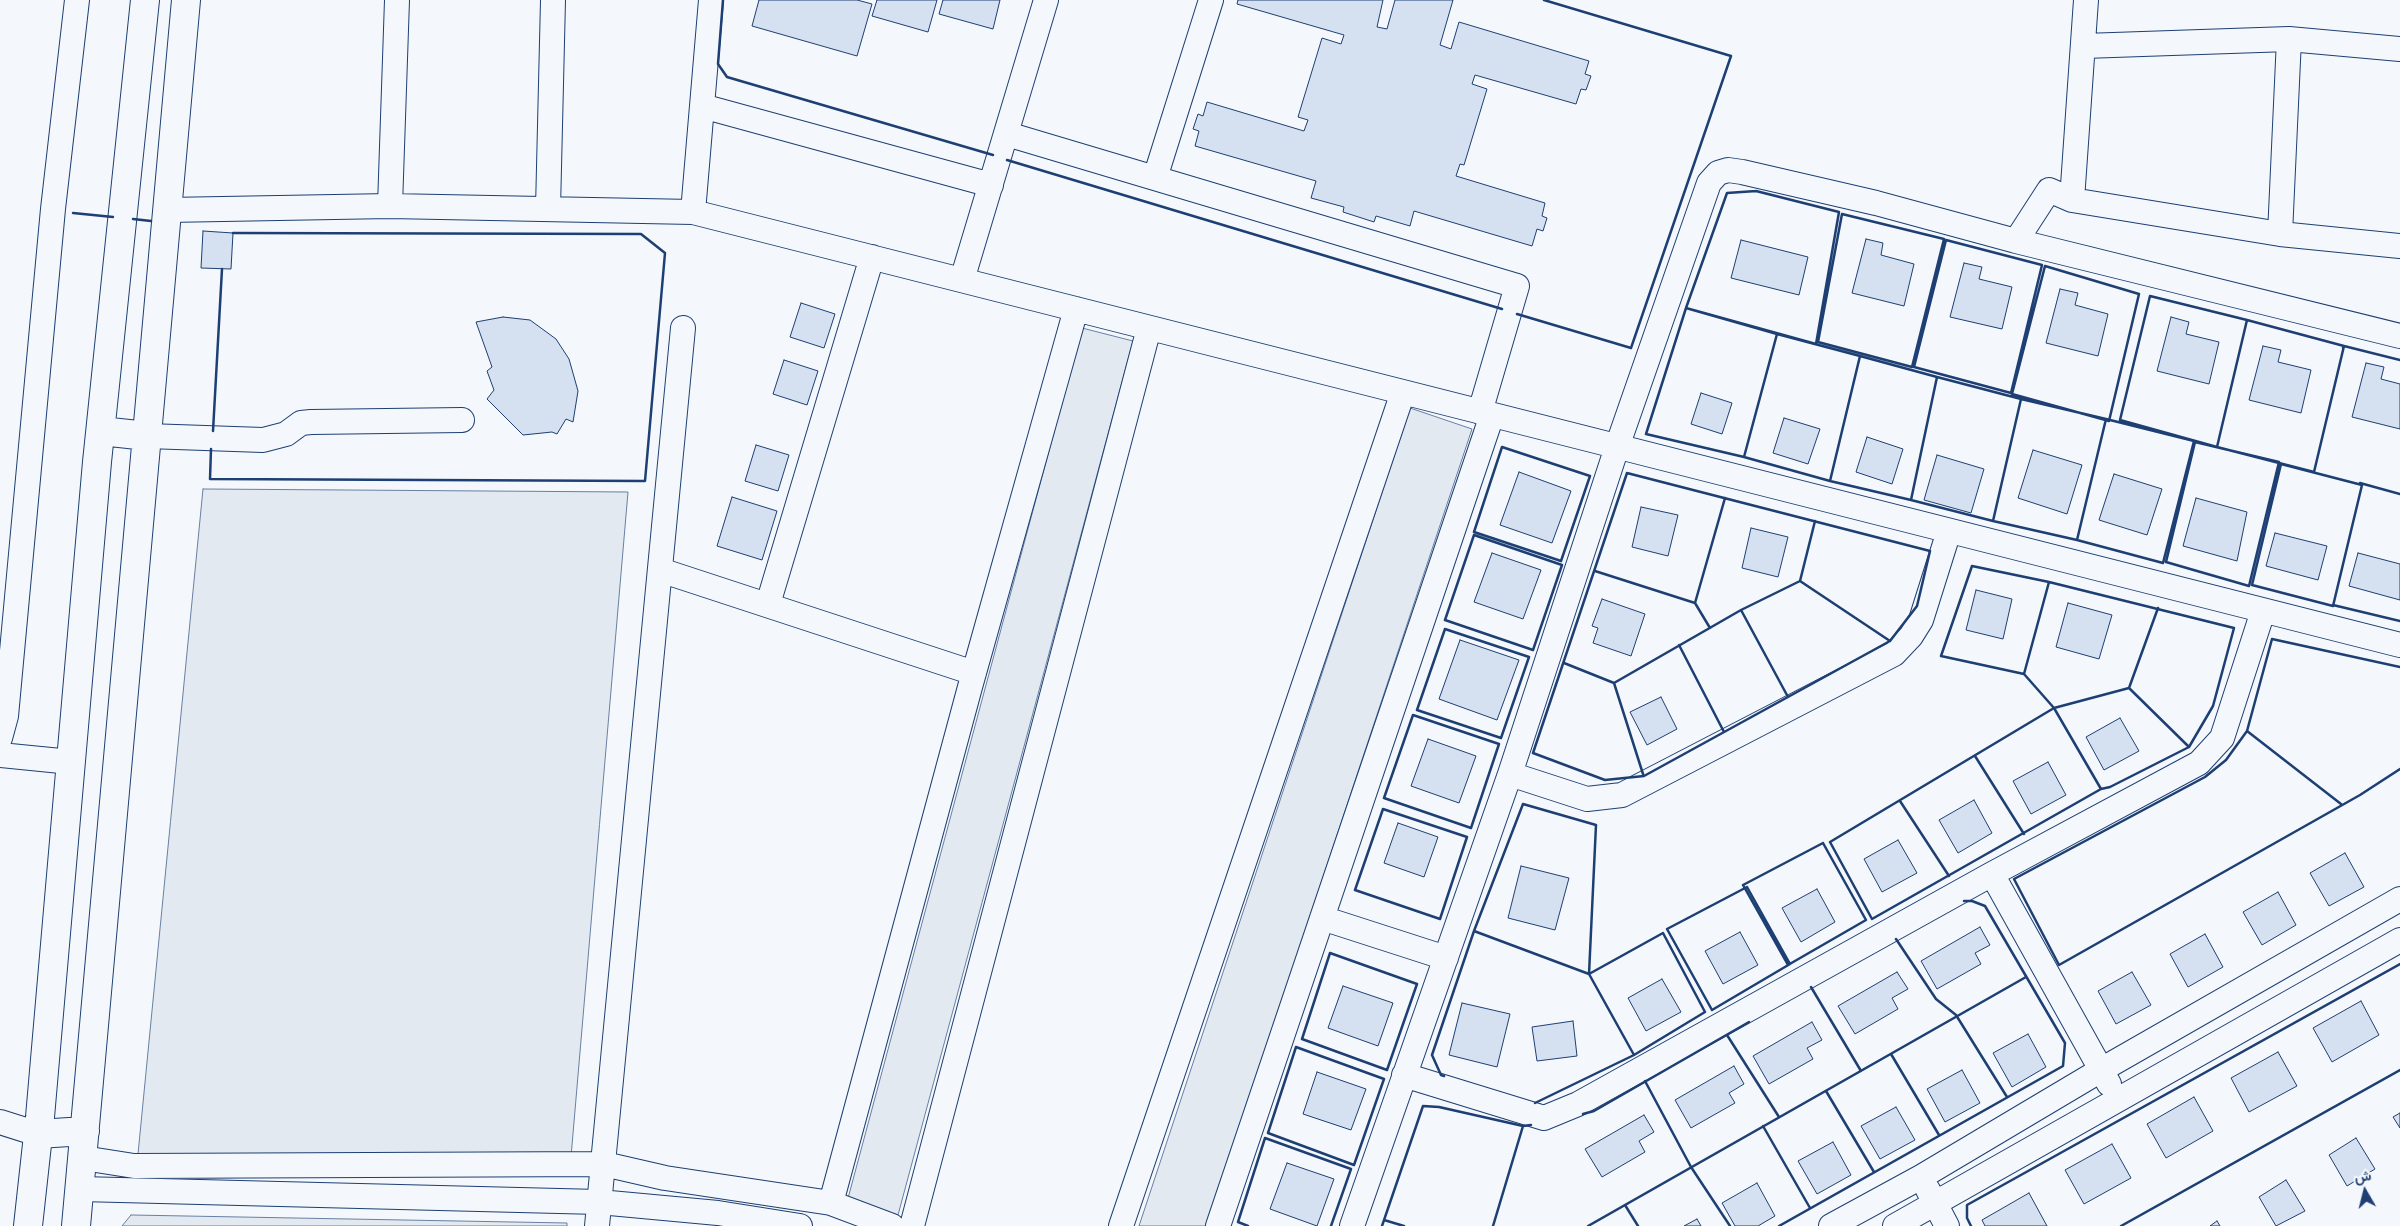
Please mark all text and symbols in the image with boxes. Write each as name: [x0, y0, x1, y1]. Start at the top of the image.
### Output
north arrow: [2340, 1166, 2390, 1216]
text: ش: [2353, 1166, 2372, 1186]

